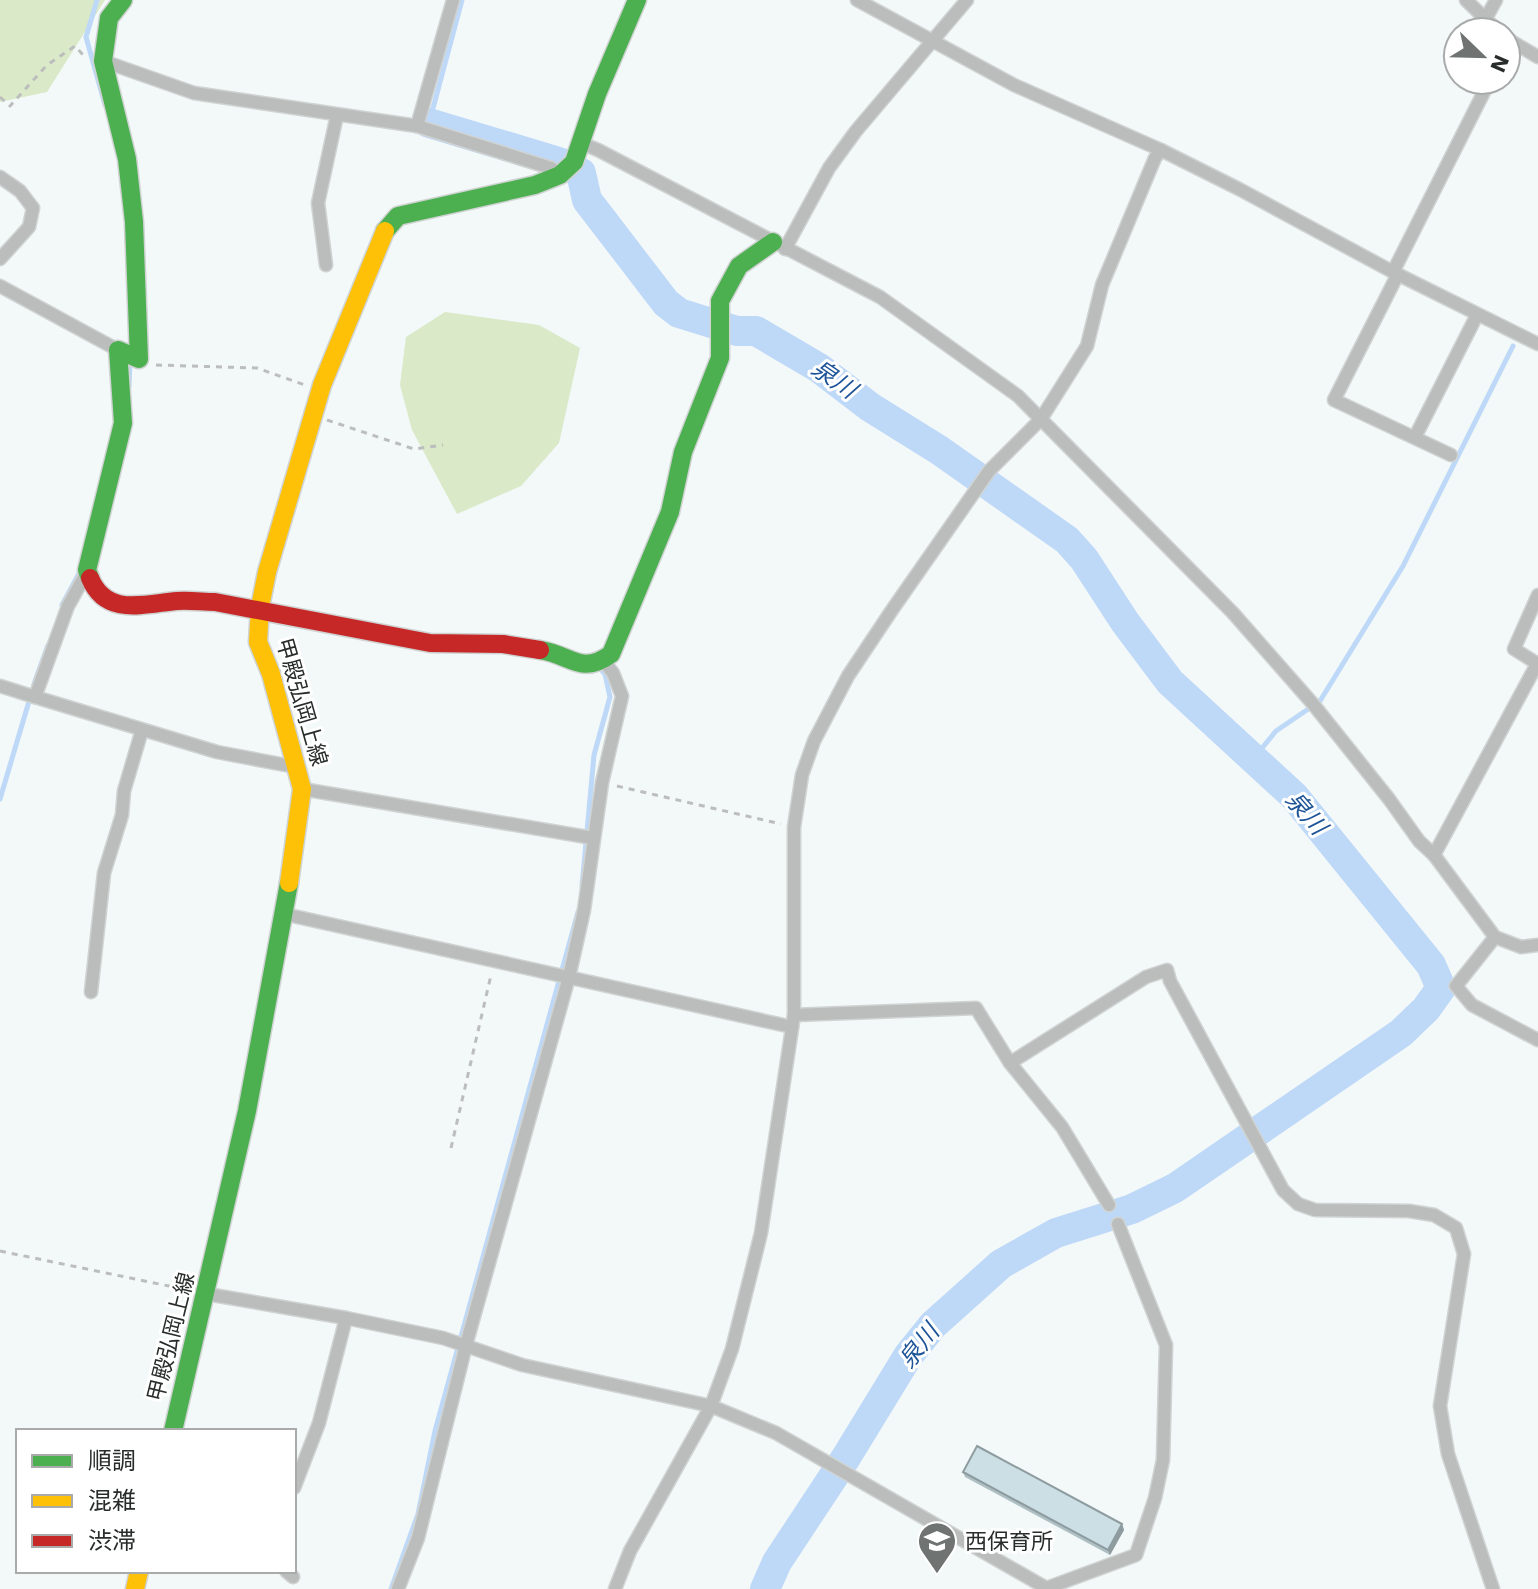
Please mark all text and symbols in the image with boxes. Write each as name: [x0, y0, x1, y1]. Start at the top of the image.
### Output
north arrow: [1442, 16, 1522, 96]
text: N: [1485, 51, 1515, 76]
water label: 泉川: [806, 354, 864, 406]
street label: 甲殿弘岡上線: [272, 635, 332, 769]
water label: 泉川: [1280, 786, 1334, 843]
street label: 甲殿弘岡上線: [143, 1270, 199, 1404]
water label: 泉川: [893, 1316, 947, 1374]
legend: [16, 1429, 296, 1573]
text: 順調: [88, 1447, 136, 1475]
text: 混雑: [88, 1487, 136, 1515]
school or university icon: 西保育所: [916, 1520, 958, 1575]
text: 渋滞: [88, 1527, 136, 1555]
place label: 西保育所: [965, 1529, 1053, 1554]

